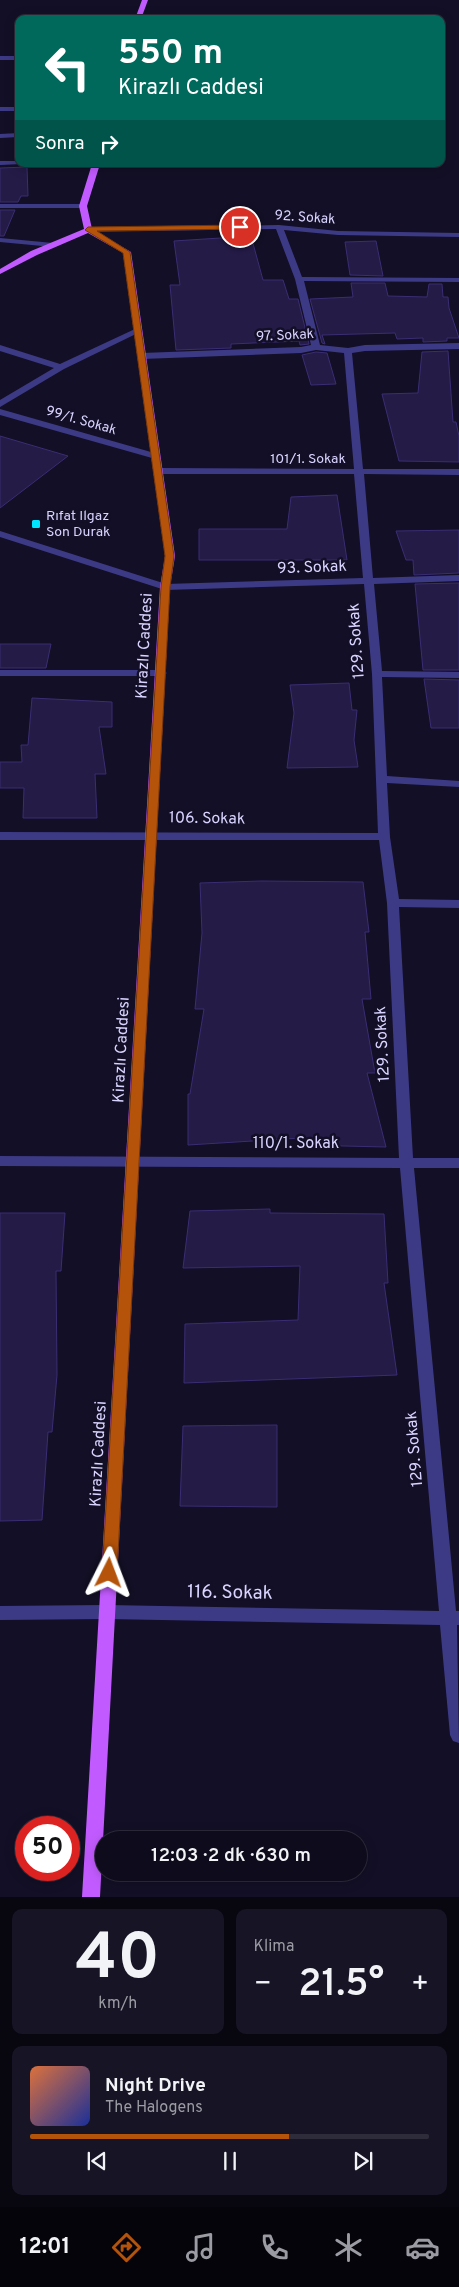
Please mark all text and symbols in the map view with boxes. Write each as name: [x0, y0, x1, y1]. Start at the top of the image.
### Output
text: 550 m: [118, 32, 223, 76]
icon: left: [35, 35, 100, 100]
text: Kirazlı Caddesi: [118, 75, 264, 102]
icon: right: [95, 130, 123, 158]
text: Sonra: [35, 132, 85, 156]
pin: [219, 206, 261, 248]
street label: 92. Sokak: [274, 207, 336, 229]
icon: arrive: [226, 213, 254, 241]
street label: 97. Sokak: [256, 326, 314, 346]
street label: 99/1. Sokak: [44, 403, 118, 439]
street label: 101/1. Sokak: [270, 451, 346, 468]
place label: Rıfat Ilgaz Son Durak: [46, 508, 111, 541]
marker: Rıfat Ilgaz Son Durak: [30, 518, 42, 530]
street label: 93. Sokak: [277, 557, 347, 579]
street label: Kirazlı Caddesi: [132, 593, 158, 699]
street label: 129. Sokak: [344, 602, 370, 680]
street label: 106. Sokak: [169, 808, 245, 830]
street label: Kirazlı Caddesi: [109, 997, 135, 1103]
street label: 129. Sokak: [371, 1006, 395, 1082]
street label: 110/1. Sokak: [253, 1134, 339, 1154]
street label: Kirazlı Caddesi: [86, 1401, 112, 1507]
street label: 129. Sokak: [402, 1410, 428, 1488]
position arrow: [82, 1546, 134, 1598]
street label: 116. Sokak: [187, 1580, 273, 1606]
speed limit sign: 50: [15, 1816, 80, 1881]
text: 12:03 · 2 dk · 630 m: [151, 1844, 311, 1868]
text: 40: [75, 1920, 160, 2002]
text: Klima: [254, 1937, 294, 1957]
text: 21.5°: [298, 1961, 384, 2010]
text: −: [254, 1967, 272, 2003]
text: +: [411, 1967, 429, 2003]
text: km/h: [98, 1994, 137, 2014]
text: Night Drive: [105, 2074, 206, 2098]
text: The Halogens: [105, 2098, 203, 2118]
icon: previous: [83, 2147, 111, 2175]
icon: pause: [216, 2147, 244, 2175]
icon: next: [349, 2147, 377, 2175]
icon: directions: [109, 2230, 144, 2265]
icon: music: [183, 2230, 218, 2265]
icon: phone: [257, 2230, 292, 2265]
icon: climate: [331, 2230, 366, 2265]
icon: car: [405, 2230, 440, 2265]
text: 12:01: [19, 2234, 70, 2261]

